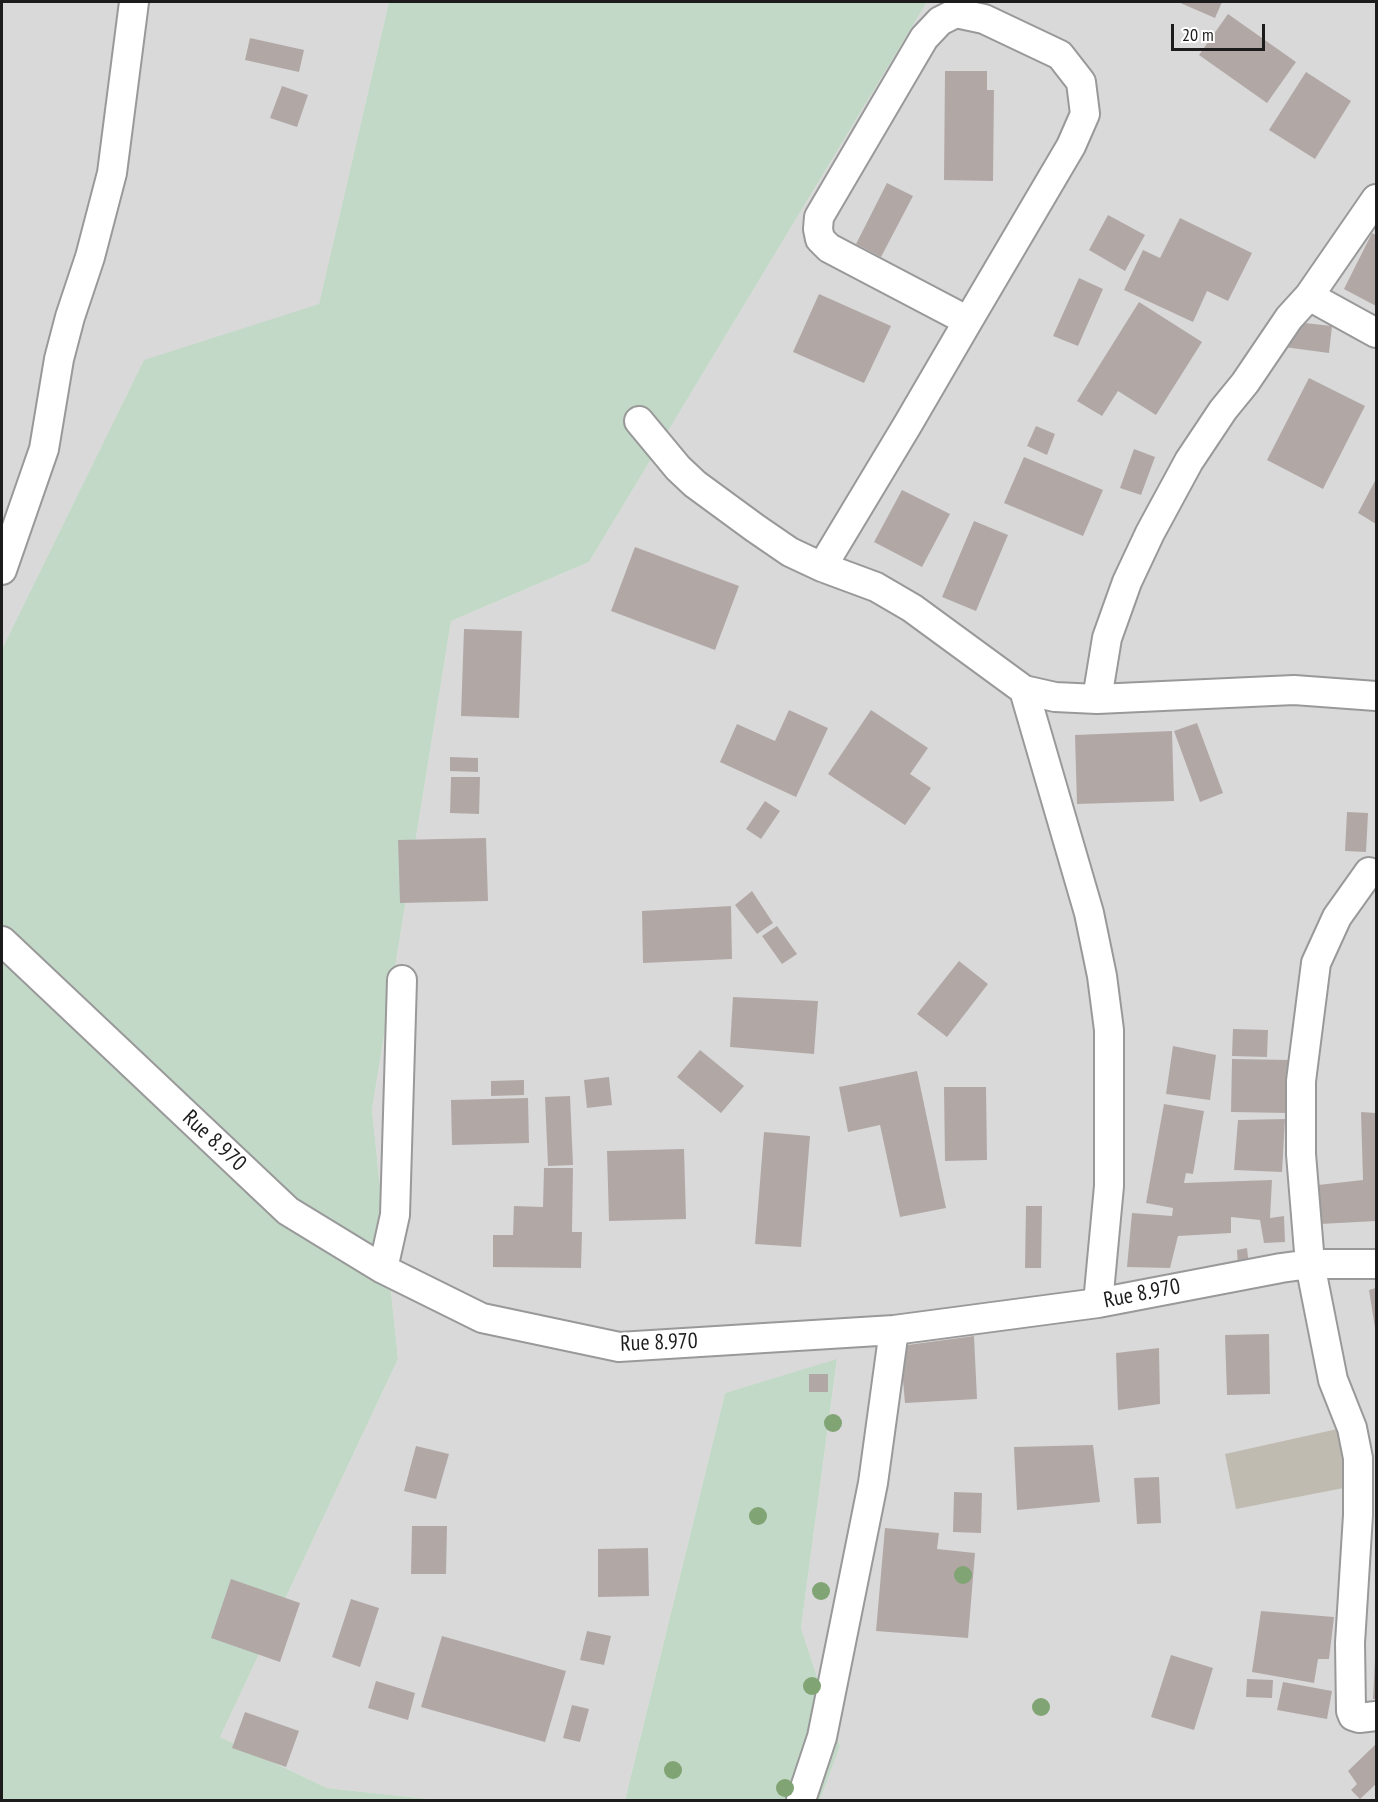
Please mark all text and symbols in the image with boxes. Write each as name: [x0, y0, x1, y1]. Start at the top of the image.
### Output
scale bar: [1174, 12, 1268, 50]
text: 20 m: [1182, 23, 1214, 46]
street label: Rue 8.970: [177, 1105, 251, 1177]
street label: Rue 8.970: [1102, 1274, 1182, 1314]
street label: Rue 8.970: [620, 1328, 698, 1358]

